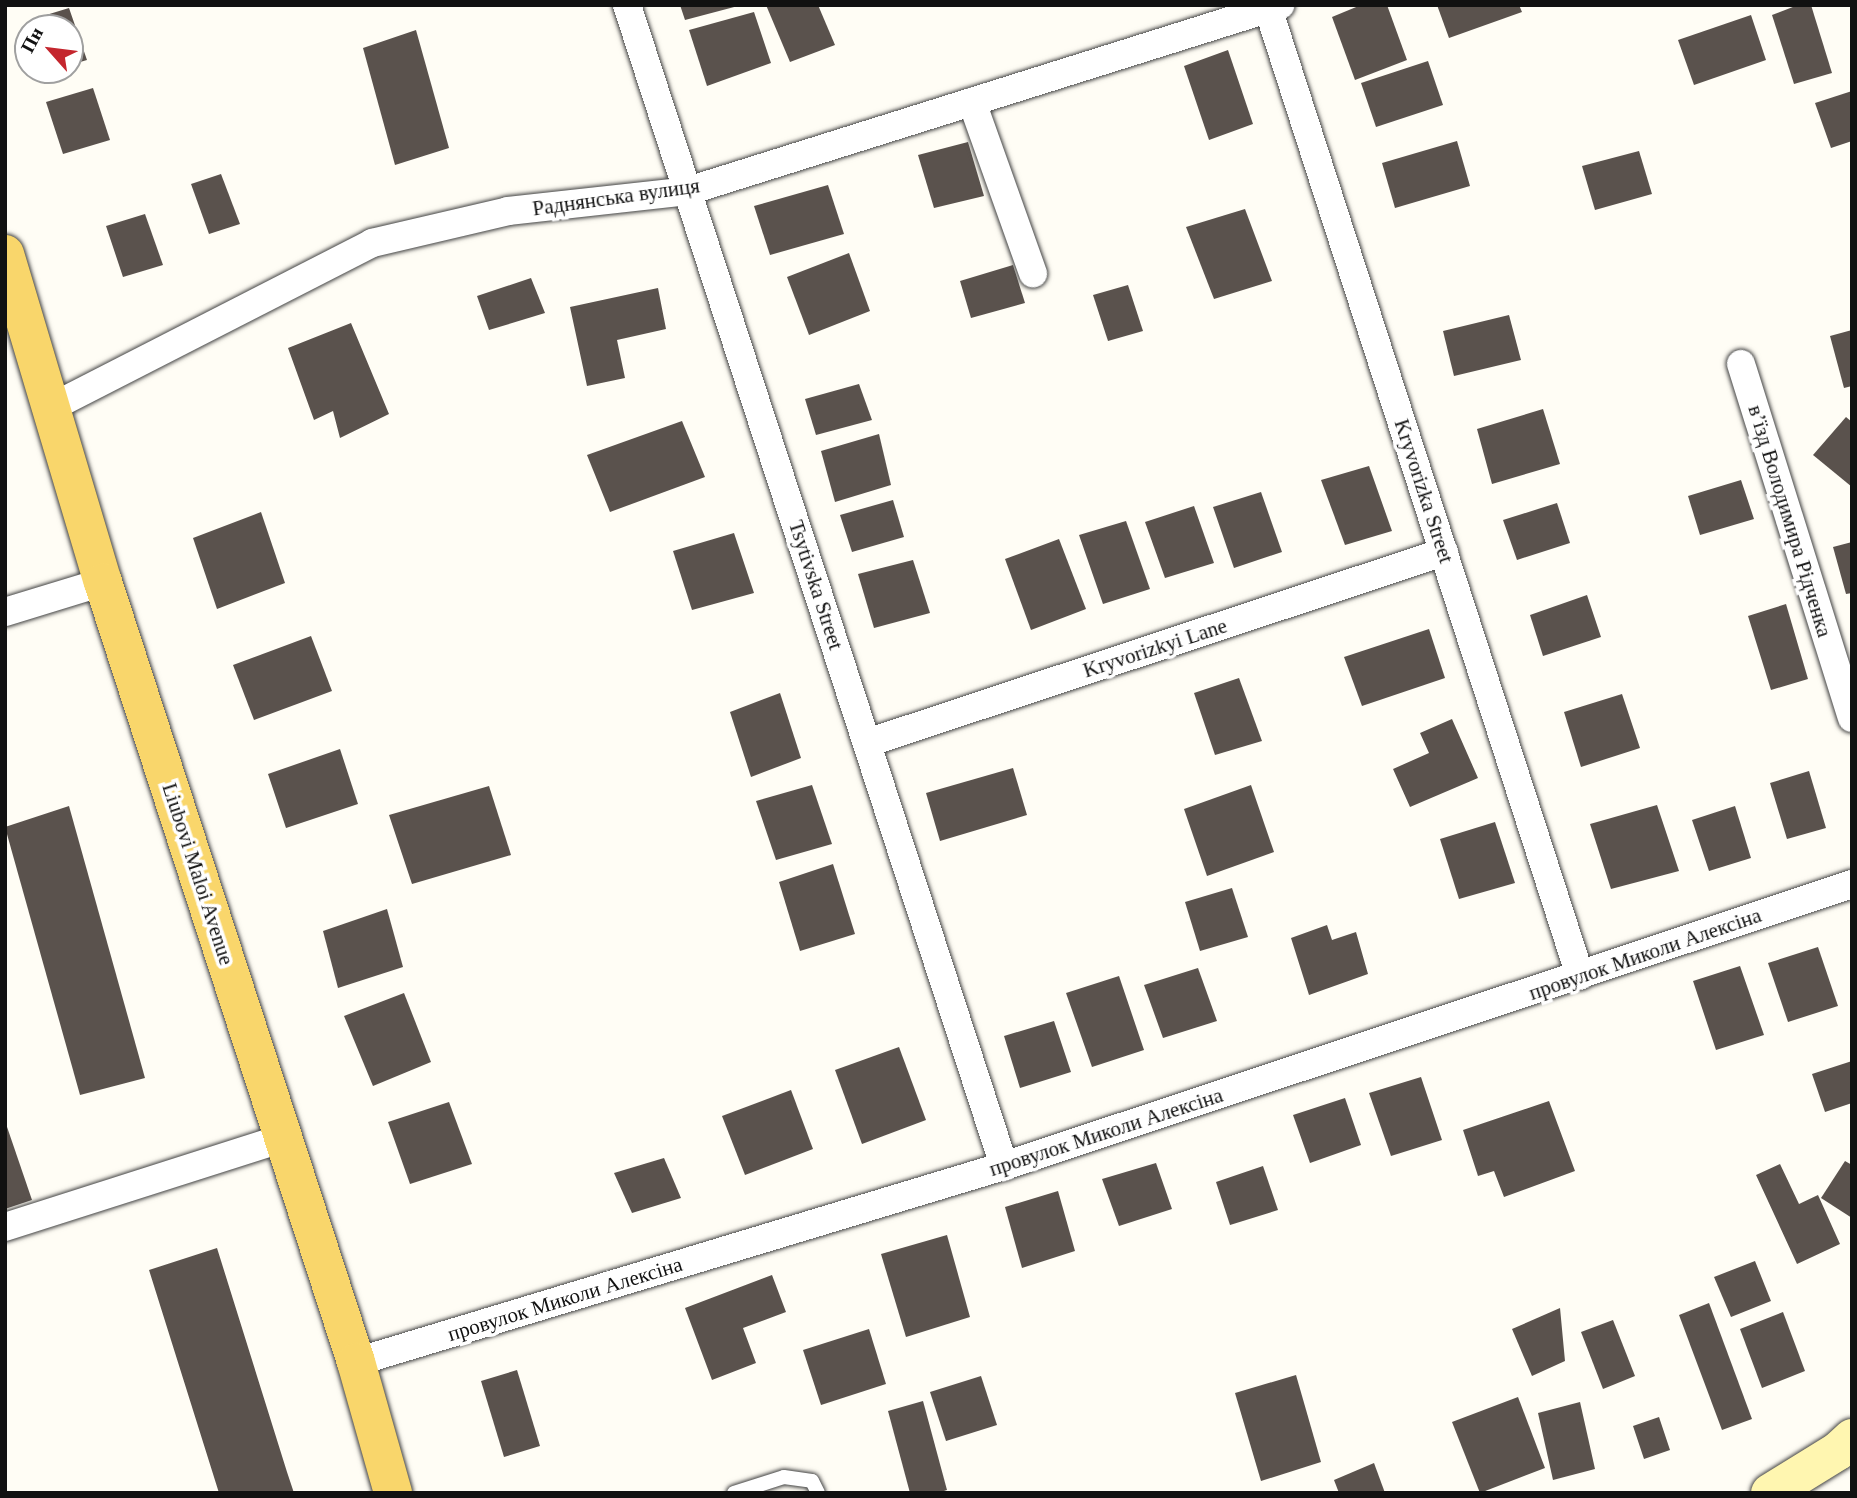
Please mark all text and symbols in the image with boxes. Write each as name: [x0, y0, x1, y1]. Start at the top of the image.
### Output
north arrow: [14, 14, 84, 84]
text: Пн: [16, 24, 47, 56]
street label: Раднянська вулиця: [531, 173, 701, 221]
street label: в’їзд Володимира Рідченка: [1743, 402, 1837, 640]
street label: Kryvorizka Street: [1389, 416, 1459, 566]
street label: Tsytivska Street: [783, 517, 849, 653]
street label: Kryvorizkyi Lane: [1080, 613, 1230, 683]
street label: Liubovi Maloi Avenue: [157, 779, 239, 969]
street label: провулок Миколи Алексіна: [1526, 902, 1764, 1006]
street label: провулок Миколи Алексіна: [986, 1082, 1226, 1182]
street label: провулок Миколи Алексіна: [445, 1251, 685, 1347]

